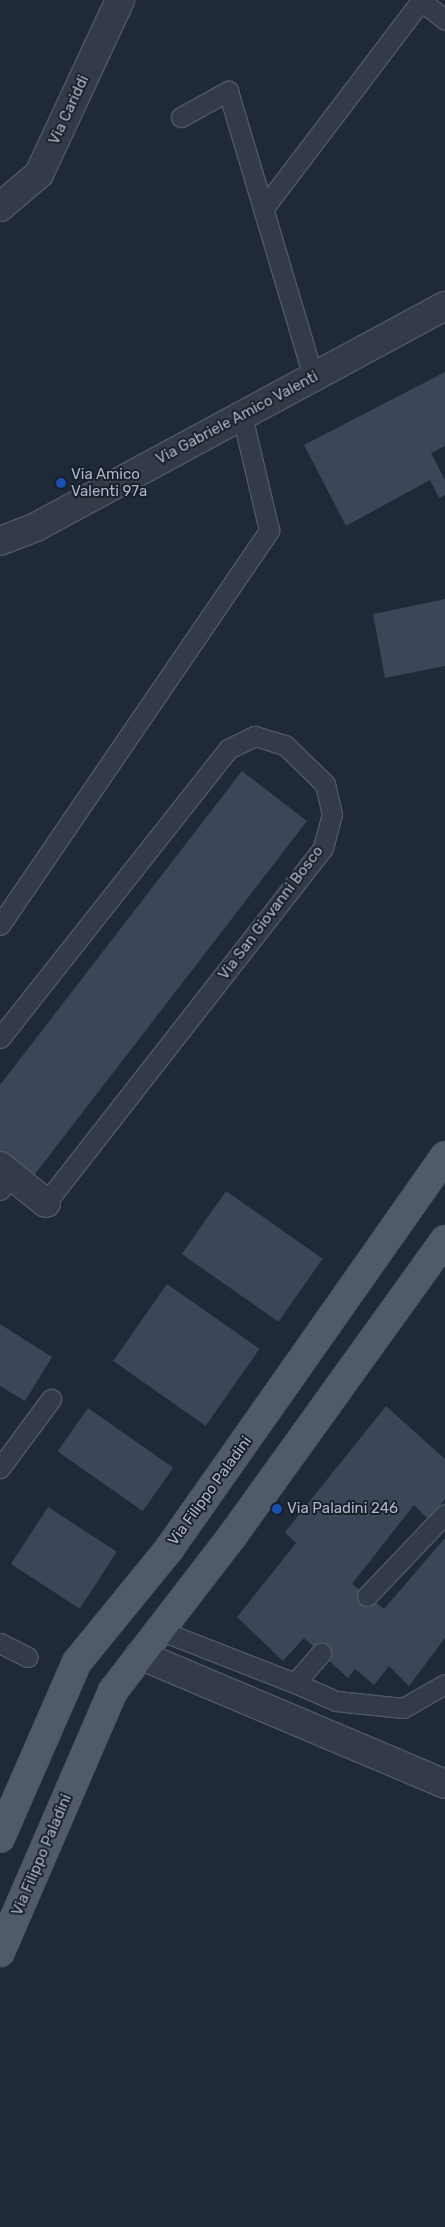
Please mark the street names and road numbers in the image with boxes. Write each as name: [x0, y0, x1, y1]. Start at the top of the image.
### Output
street label: Via Cariddi: [45, 72, 93, 148]
street label: Via Gabriele Amico Valenti: [153, 367, 321, 469]
street label: Via San Giovanni Bosco: [215, 843, 327, 983]
street label: Via Filippo Paladini: [164, 1433, 256, 1549]
street label: Via Filippo Paladini: [8, 1792, 76, 1918]

